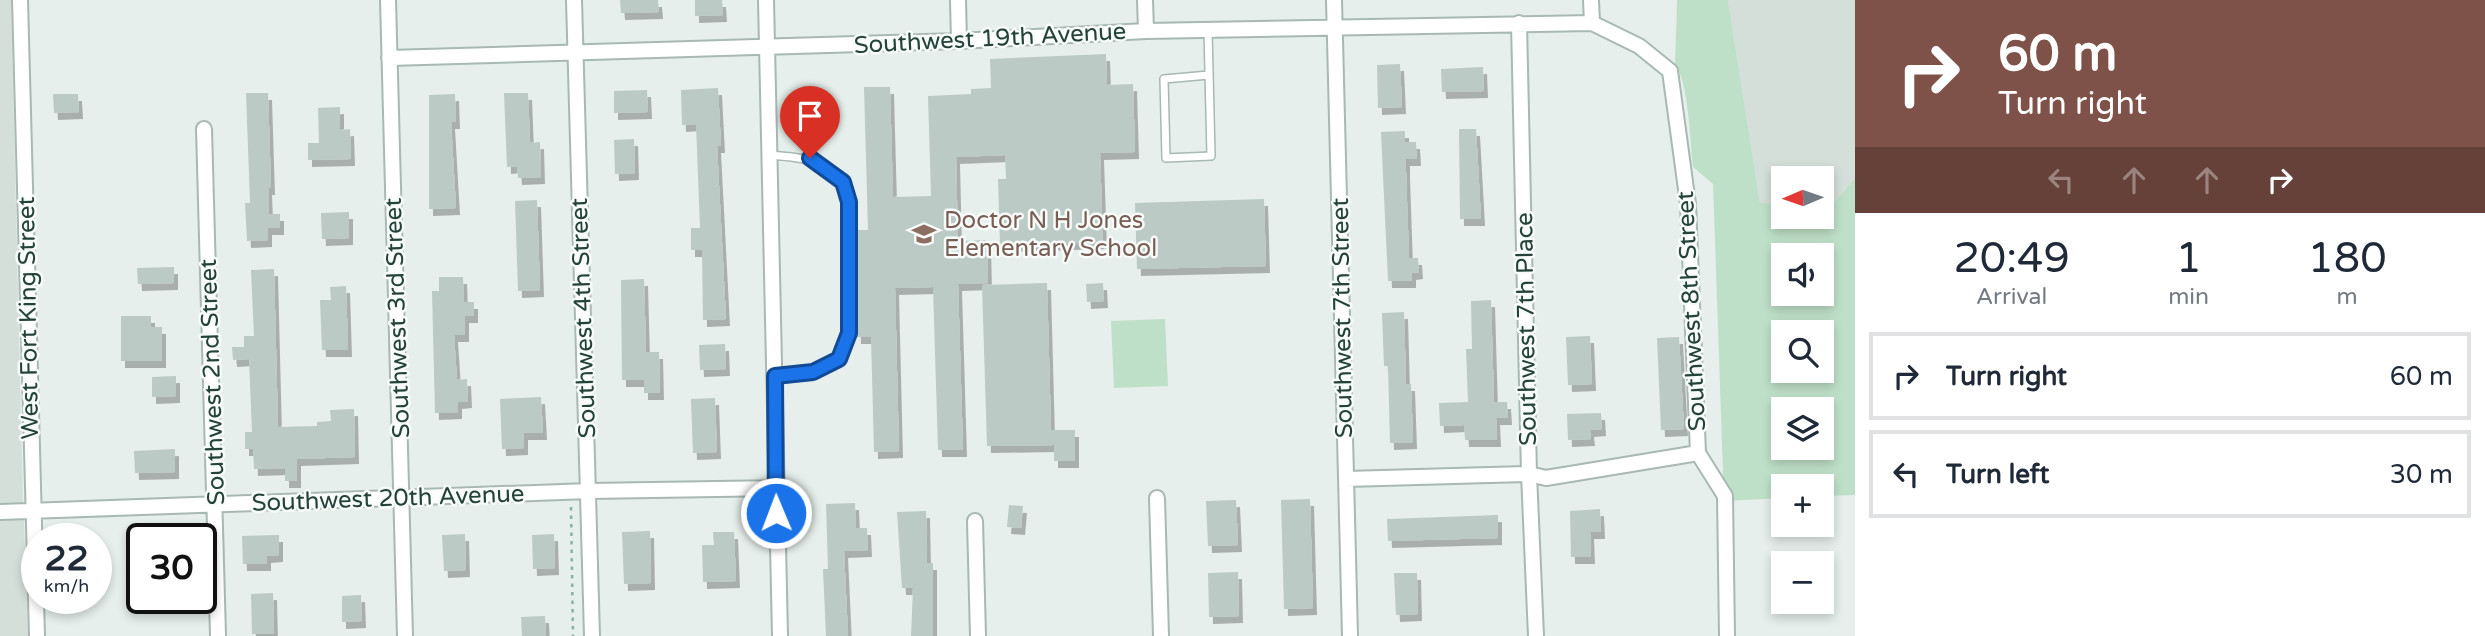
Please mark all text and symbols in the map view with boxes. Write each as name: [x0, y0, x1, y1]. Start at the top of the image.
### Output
street label: Southwest 19th Avenue: [853, 17, 1127, 60]
text: 60 m: [1998, 25, 2117, 84]
icon: right: [1883, 28, 1974, 119]
text: Turn right: [1998, 85, 2147, 123]
pin: [780, 86, 840, 158]
icon: arrive: [791, 97, 829, 135]
icon: left: [2042, 161, 2080, 199]
icon: ahead: [2115, 161, 2153, 199]
icon: ahead: [2188, 161, 2226, 199]
icon: right: [2261, 161, 2299, 199]
north arrow: [1771, 166, 1834, 229]
map controls: [1771, 166, 1834, 614]
street label: Southwest 8th Street: [1671, 190, 1712, 432]
street label: West Fort King Street: [12, 196, 45, 440]
street label: Southwest 3rd Street: [379, 197, 416, 439]
street label: Southwest 4th Street: [565, 197, 602, 439]
street label: Southwest 7th Street: [1326, 197, 1359, 438]
place label: Doctor N H Jones Elementary School: [944, 206, 1157, 263]
street label: Southwest 7th Place: [1510, 212, 1543, 446]
school or university icon: Doctor N H Jones Elementary School: [910, 220, 938, 248]
text: 20:49: [1953, 233, 2070, 284]
text: 1: [2175, 233, 2202, 284]
text: 180: [2307, 233, 2387, 284]
button: sound: [1771, 243, 1834, 306]
street label: Southwest 2nd Street: [194, 258, 231, 506]
text: Arrival: [1976, 283, 2047, 311]
text: min: [2168, 283, 2209, 311]
text: m: [2336, 283, 2358, 311]
button: search: [1771, 320, 1834, 383]
icon: right: [1887, 357, 1925, 395]
text: Turn right: [1946, 361, 2067, 392]
text: 60 m: [2390, 361, 2453, 392]
button: layers: [1771, 397, 1834, 460]
icon: left: [1887, 455, 1925, 493]
text: Turn left: [1946, 459, 2049, 490]
text: 30 m: [2390, 459, 2453, 490]
button: +: [1771, 474, 1834, 537]
position arrow: [739, 476, 813, 550]
street label: Southwest 20th Avenue: [251, 479, 525, 518]
speed limit sign: 30: [126, 523, 217, 614]
text: 22: [45, 538, 88, 580]
button: −: [1771, 551, 1834, 614]
text: km/h: [44, 575, 89, 597]

